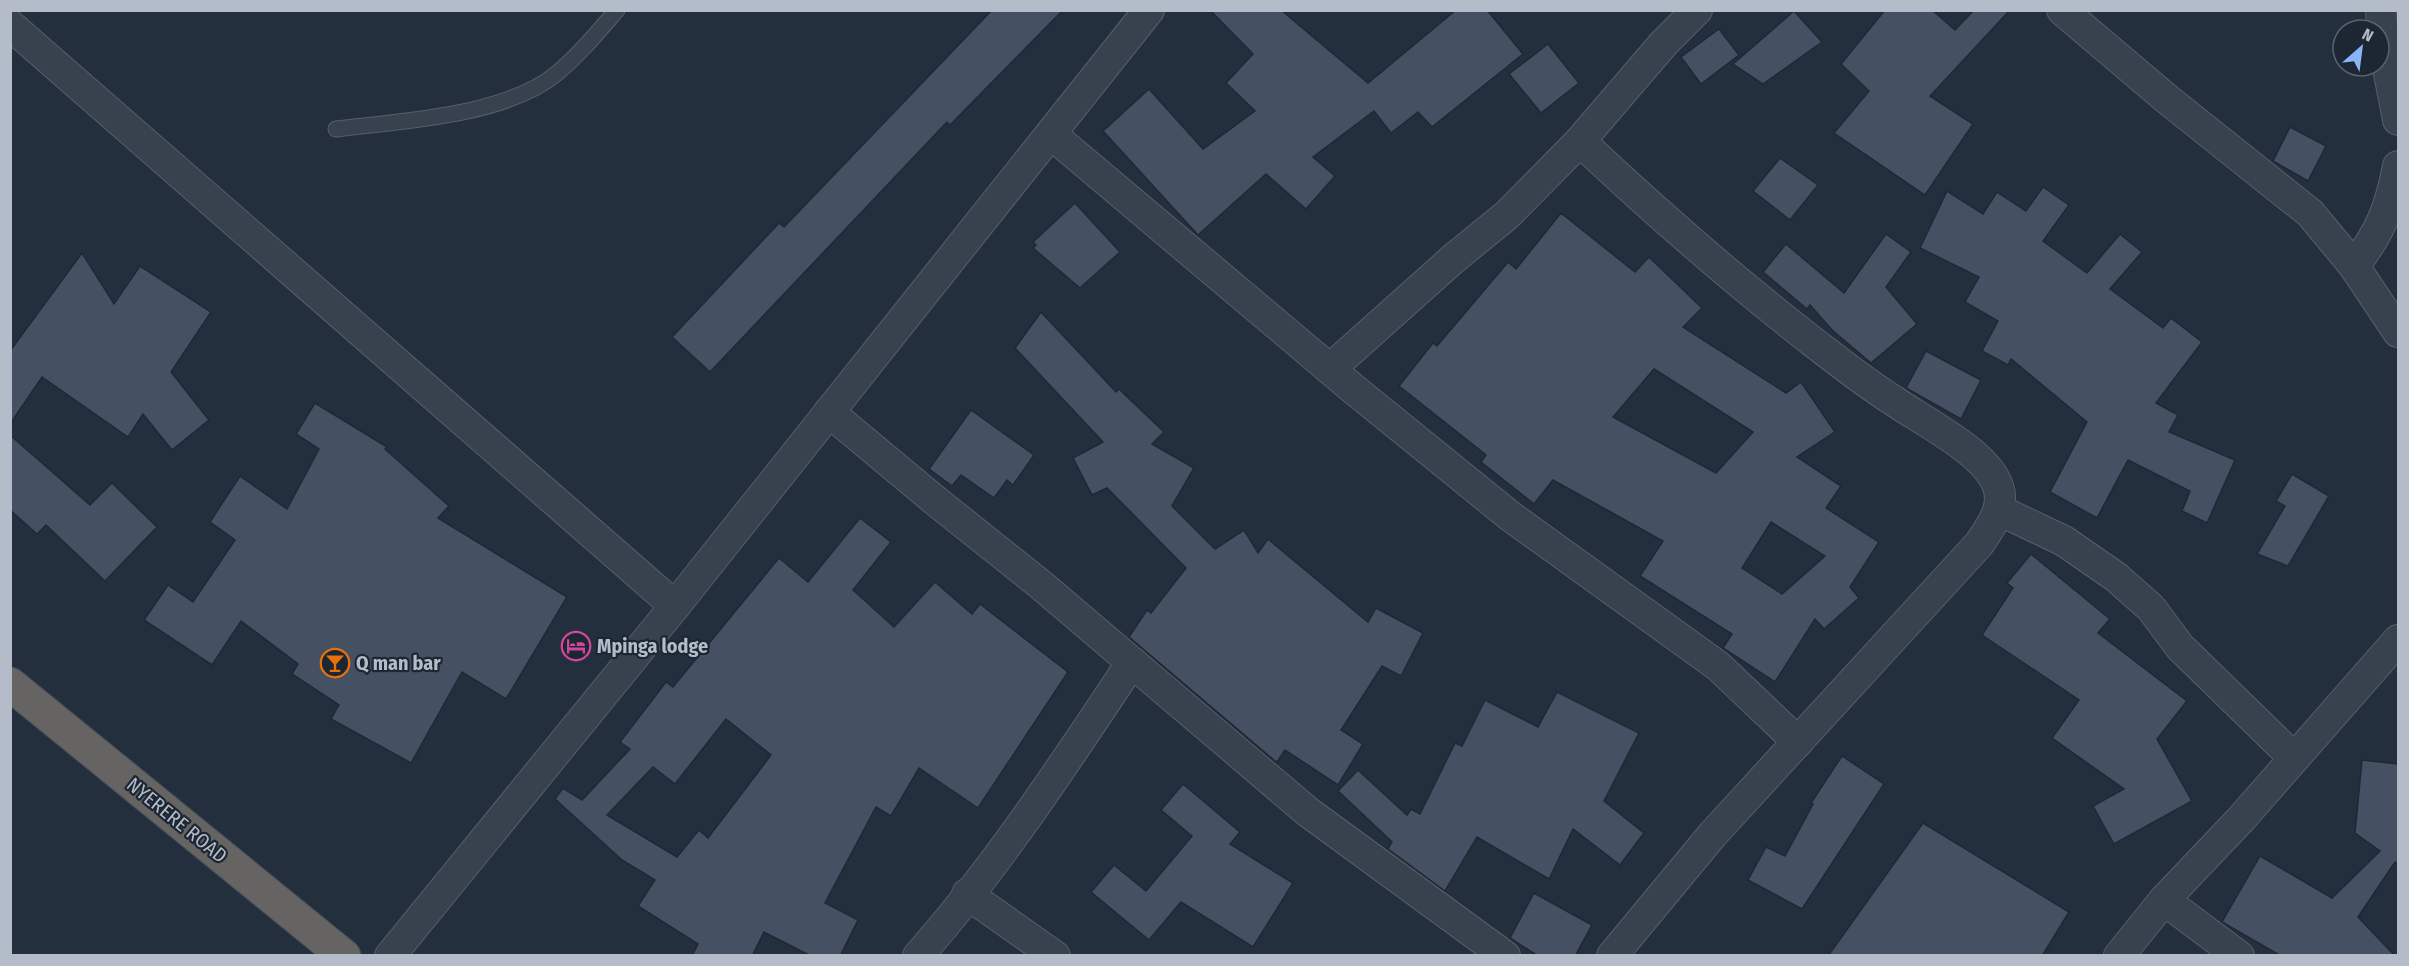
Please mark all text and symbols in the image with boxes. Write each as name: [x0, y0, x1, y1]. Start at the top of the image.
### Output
north arrow: [2331, 18, 2391, 78]
text: N: [2359, 25, 2377, 46]
hotel icon: Mpinga lodge: [560, 630, 592, 662]
place label: Mpinga lodge: [597, 634, 708, 658]
bar icon: Q man bar: [319, 647, 351, 679]
place label: Q man bar: [356, 651, 441, 675]
street label: NYERERE ROAD: [122, 772, 232, 868]

